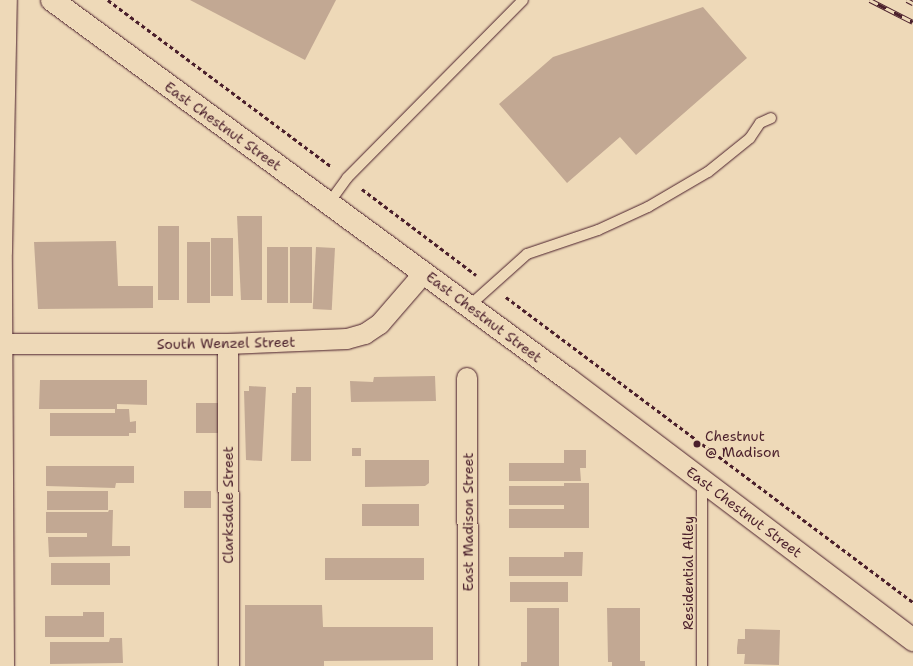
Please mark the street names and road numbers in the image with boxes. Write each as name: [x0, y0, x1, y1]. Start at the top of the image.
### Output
street label: East Chestnut Street: [161, 78, 285, 174]
street label: East Chestnut Street: [423, 268, 545, 366]
street label: South Wenzel Street: [157, 333, 295, 353]
street label: Clarksdale Street: [220, 446, 236, 564]
street label: East Madison Street: [460, 453, 476, 591]
street label: East Chestnut Street: [683, 463, 805, 561]
street label: Residential Alley: [680, 516, 696, 630]

